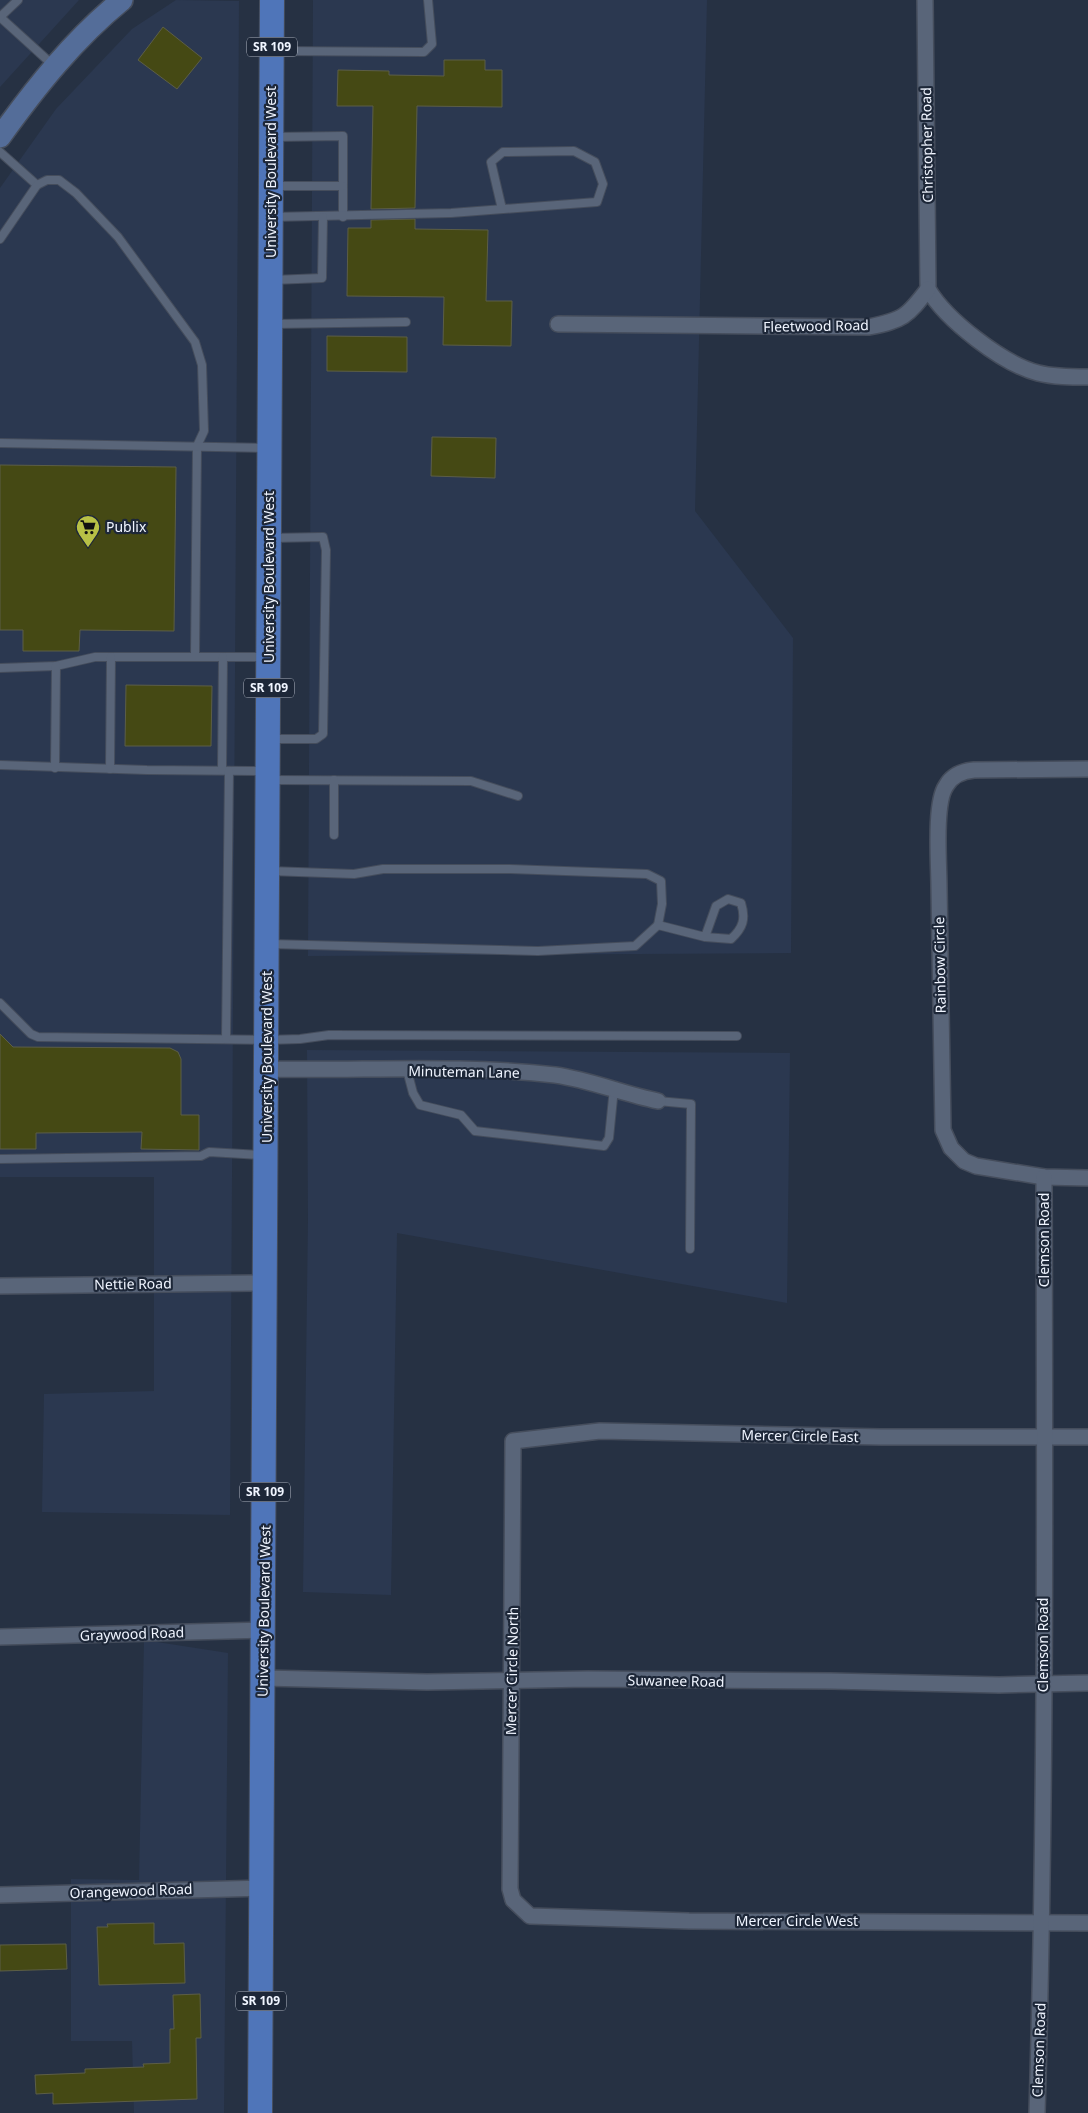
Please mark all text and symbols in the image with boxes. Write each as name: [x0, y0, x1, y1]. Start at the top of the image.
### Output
road number: SR 109: [247, 38, 297, 56]
street label: University Boulevard West: [261, 86, 280, 258]
street label: Christopher Road: [916, 87, 937, 203]
street label: Fleetwood Road: [763, 315, 869, 336]
street label: University Boulevard West: [259, 491, 278, 663]
supermarket icon: Publix: [75, 514, 101, 548]
place label: Publix: [106, 517, 147, 536]
road number: SR 109: [244, 678, 294, 698]
street label: Rainbow Circle: [929, 917, 950, 1013]
street label: University Boulevard West: [257, 971, 276, 1143]
street label: Minuteman Lane: [408, 1061, 520, 1082]
street label: Clemson Road: [1034, 1193, 1053, 1287]
street label: Nettie Road: [94, 1273, 172, 1294]
street label: Mercer Circle East: [741, 1425, 859, 1446]
road number: SR 109: [240, 1482, 290, 1501]
street label: University Boulevard West: [253, 1525, 274, 1697]
street label: Clemson Road: [1033, 1598, 1052, 1692]
street label: Mercer Circle North: [501, 1607, 522, 1735]
street label: Graywood Road: [79, 1622, 185, 1645]
street label: Suwanee Road: [627, 1670, 725, 1691]
street label: Orangewood Road: [69, 1879, 193, 1902]
street label: Mercer Circle West: [736, 1911, 858, 1930]
road number: SR 109: [236, 1992, 286, 2010]
street label: Clemson Road: [1027, 2002, 1050, 2098]

